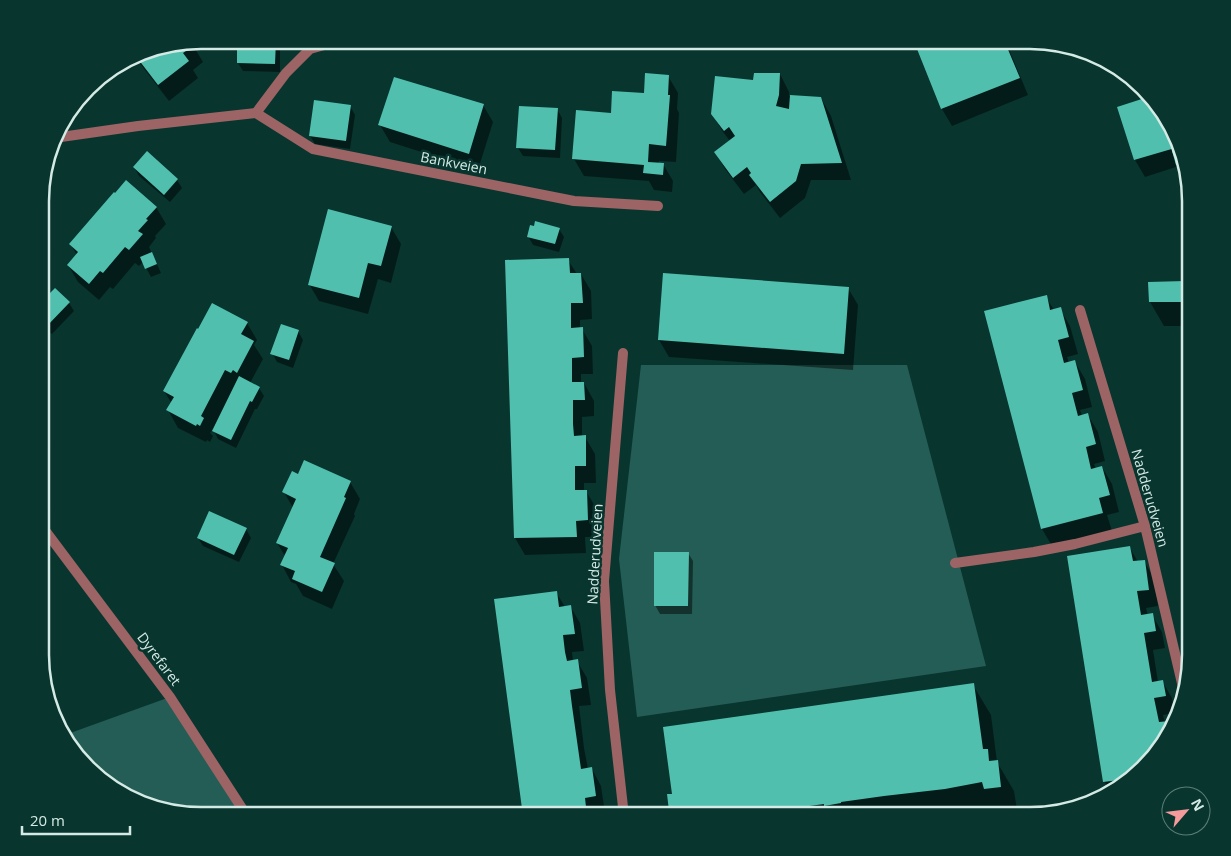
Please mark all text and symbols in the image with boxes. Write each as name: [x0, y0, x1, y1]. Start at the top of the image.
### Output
street label: Bankveien: [419, 147, 489, 178]
street label: Nadderudveien: [1127, 447, 1174, 549]
street label: Nadderudveien: [582, 503, 607, 605]
street label: Dyrefaret: [133, 628, 186, 689]
north arrow: [1161, 786, 1211, 836]
text: N: [1187, 795, 1209, 814]
scale bar: [22, 804, 130, 836]
text: 20 m: [30, 810, 65, 830]

